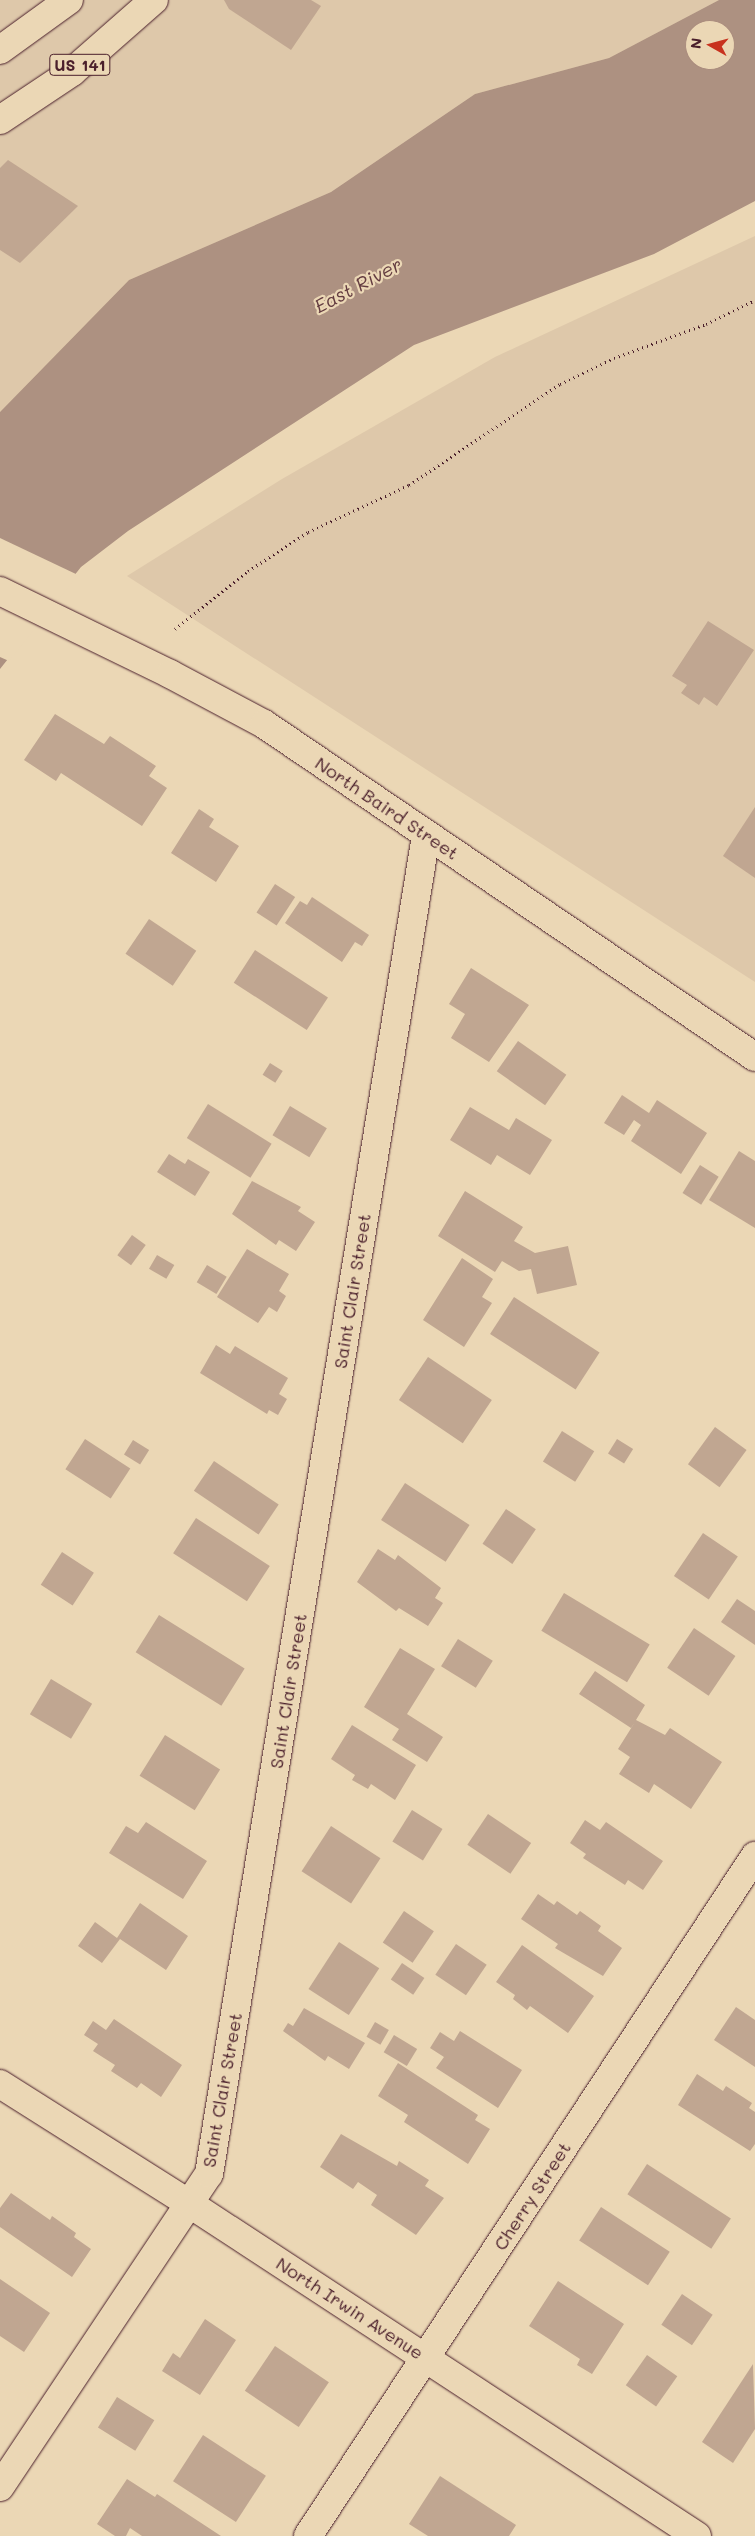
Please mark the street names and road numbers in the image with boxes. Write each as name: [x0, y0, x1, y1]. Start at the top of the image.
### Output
road number: US 141: [49, 52, 111, 78]
street label: North Baird Street: [311, 752, 463, 864]
street label: Saint Clair Street: [329, 1212, 375, 1370]
street label: Saint Clair Street: [265, 1612, 311, 1770]
street label: Saint Clair Street: [198, 2011, 246, 2169]
street label: Cherry Street: [489, 2138, 575, 2254]
street label: North Irwin Avenue: [272, 2252, 428, 2364]

